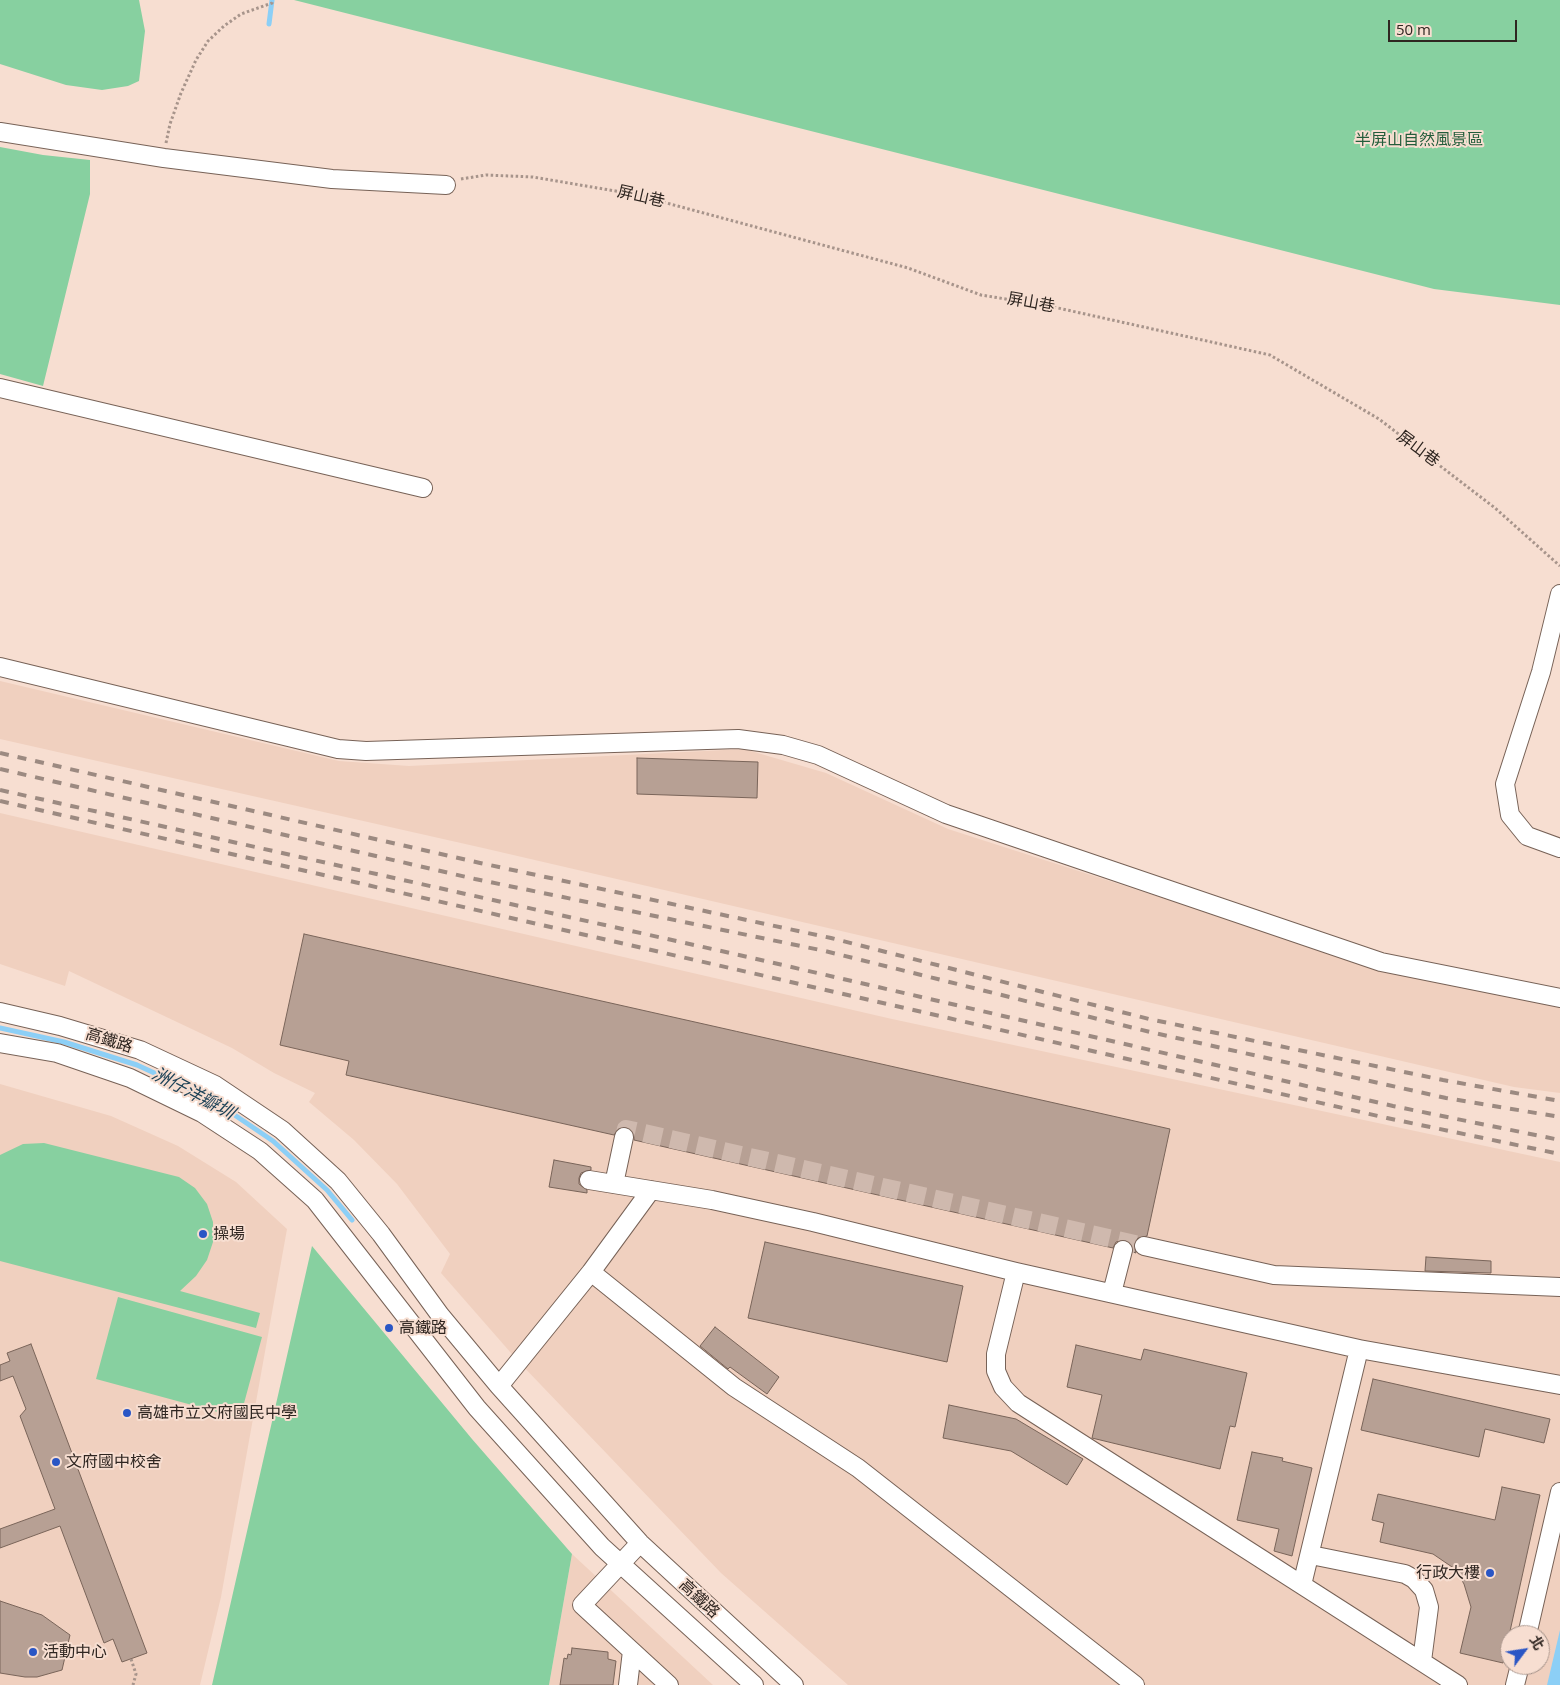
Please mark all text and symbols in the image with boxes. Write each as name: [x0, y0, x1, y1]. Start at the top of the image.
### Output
scale bar: [1390, 10, 1519, 42]
text: 50 m: [1396, 19, 1431, 39]
park label: 半屏山自然風景區: [1355, 130, 1483, 150]
street label: 屏山巷: [615, 182, 667, 212]
street label: 屏山巷: [1006, 289, 1056, 317]
street label: 屏山巷: [1393, 427, 1443, 471]
street label: 高鐵路: [83, 1025, 135, 1057]
water label: 洲仔洋瓣圳: [148, 1063, 238, 1125]
place label: 操場: [213, 1224, 245, 1244]
marker: 操場: [197, 1228, 209, 1240]
place label: 高鐵路: [399, 1318, 447, 1338]
marker: 高鐵路: [383, 1322, 395, 1334]
place label: 高雄市立文府國民中學: [137, 1403, 297, 1423]
marker: 高雄市立文府國民中學: [121, 1407, 133, 1419]
place label: 文府國中校舍: [66, 1452, 162, 1472]
marker: 文府國中校舍: [50, 1456, 62, 1468]
place label: 行政大樓: [1416, 1563, 1480, 1583]
marker: 行政大樓: [1484, 1567, 1496, 1579]
street label: 高鐵路: [675, 1576, 723, 1622]
north arrow: [1500, 1625, 1550, 1675]
text: 北: [1526, 1632, 1549, 1653]
place label: 活動中心: [43, 1642, 107, 1662]
marker: 活動中心: [27, 1646, 39, 1658]

